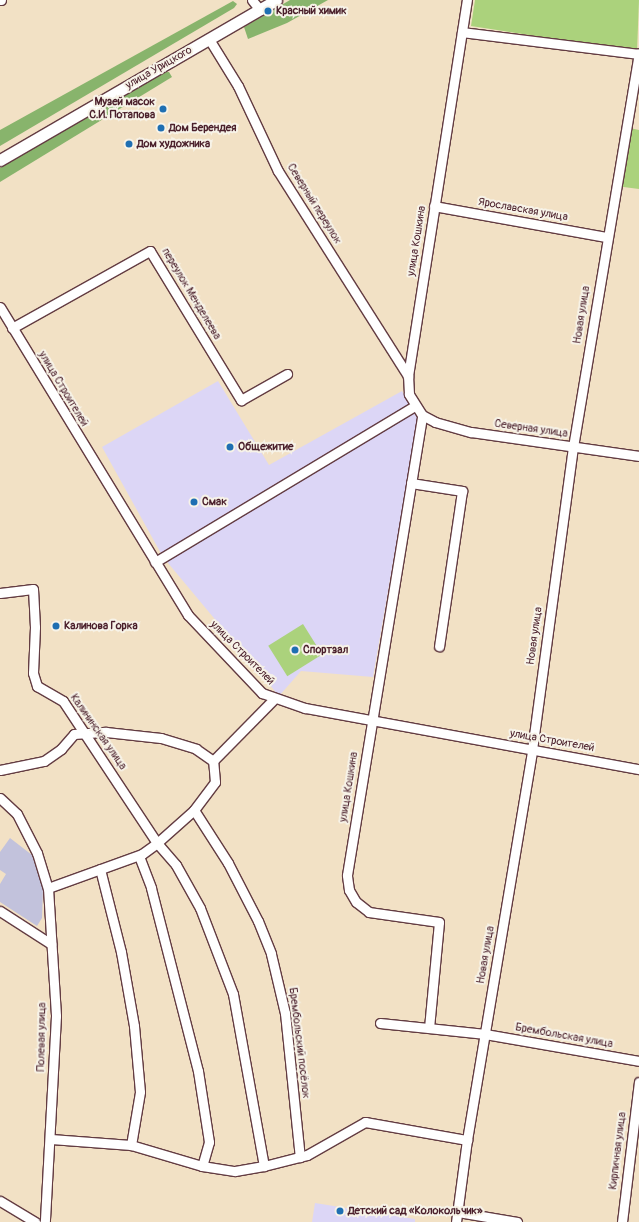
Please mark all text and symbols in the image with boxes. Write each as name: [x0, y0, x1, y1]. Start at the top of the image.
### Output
place label: Красный химик: [276, 4, 347, 18]
marker: Красный химик: [263, 6, 273, 16]
street label: улица Урицкого: [123, 44, 195, 92]
place label: Музей масок С.И. Потапова: [89, 96, 155, 122]
marker: Музей масок С.И. Потапова: [158, 104, 168, 114]
place label: Дом Берендея: [169, 121, 236, 135]
marker: Дом Берендея: [156, 123, 166, 133]
place label: Дом художника: [137, 137, 210, 151]
marker: Дом художника: [124, 139, 134, 149]
street label: Северный переулок: [284, 161, 344, 247]
street label: Ярославская улица: [477, 196, 569, 224]
street label: улица Кошкина: [405, 205, 429, 277]
street label: переулок Менделеева: [159, 246, 223, 342]
street label: Новая улица: [571, 285, 593, 345]
street label: улица Строителей: [35, 349, 91, 429]
street label: Северная улица: [494, 417, 568, 441]
place label: Общежитие: [238, 440, 293, 454]
marker: Общежитие: [225, 442, 235, 452]
place label: Смак: [202, 495, 227, 509]
marker: Смак: [189, 497, 199, 507]
street label: Новая улица: [524, 606, 546, 666]
street label: улица Строителей: [207, 618, 277, 688]
place label: Калинова Горка: [64, 619, 138, 633]
marker: Калинова Горка: [51, 621, 61, 631]
place label: Спортзал: [303, 643, 348, 657]
marker: Спортзал: [290, 645, 300, 655]
street label: Калининская улица: [67, 692, 129, 772]
street label: улица Строителей: [509, 727, 595, 755]
street label: улица Кошкина: [337, 751, 361, 823]
street label: Новая улица: [474, 925, 498, 985]
street label: Брембольский посёлок: [286, 987, 312, 1099]
street label: Полевая улица: [35, 1002, 49, 1072]
street label: Брембольская улица: [514, 1021, 614, 1051]
street label: Кирпичная улица: [607, 1111, 629, 1191]
place label: Детский сад «Колокольчик»: [348, 1204, 483, 1218]
marker: Детский сад «Колокольчик»: [335, 1206, 345, 1216]

